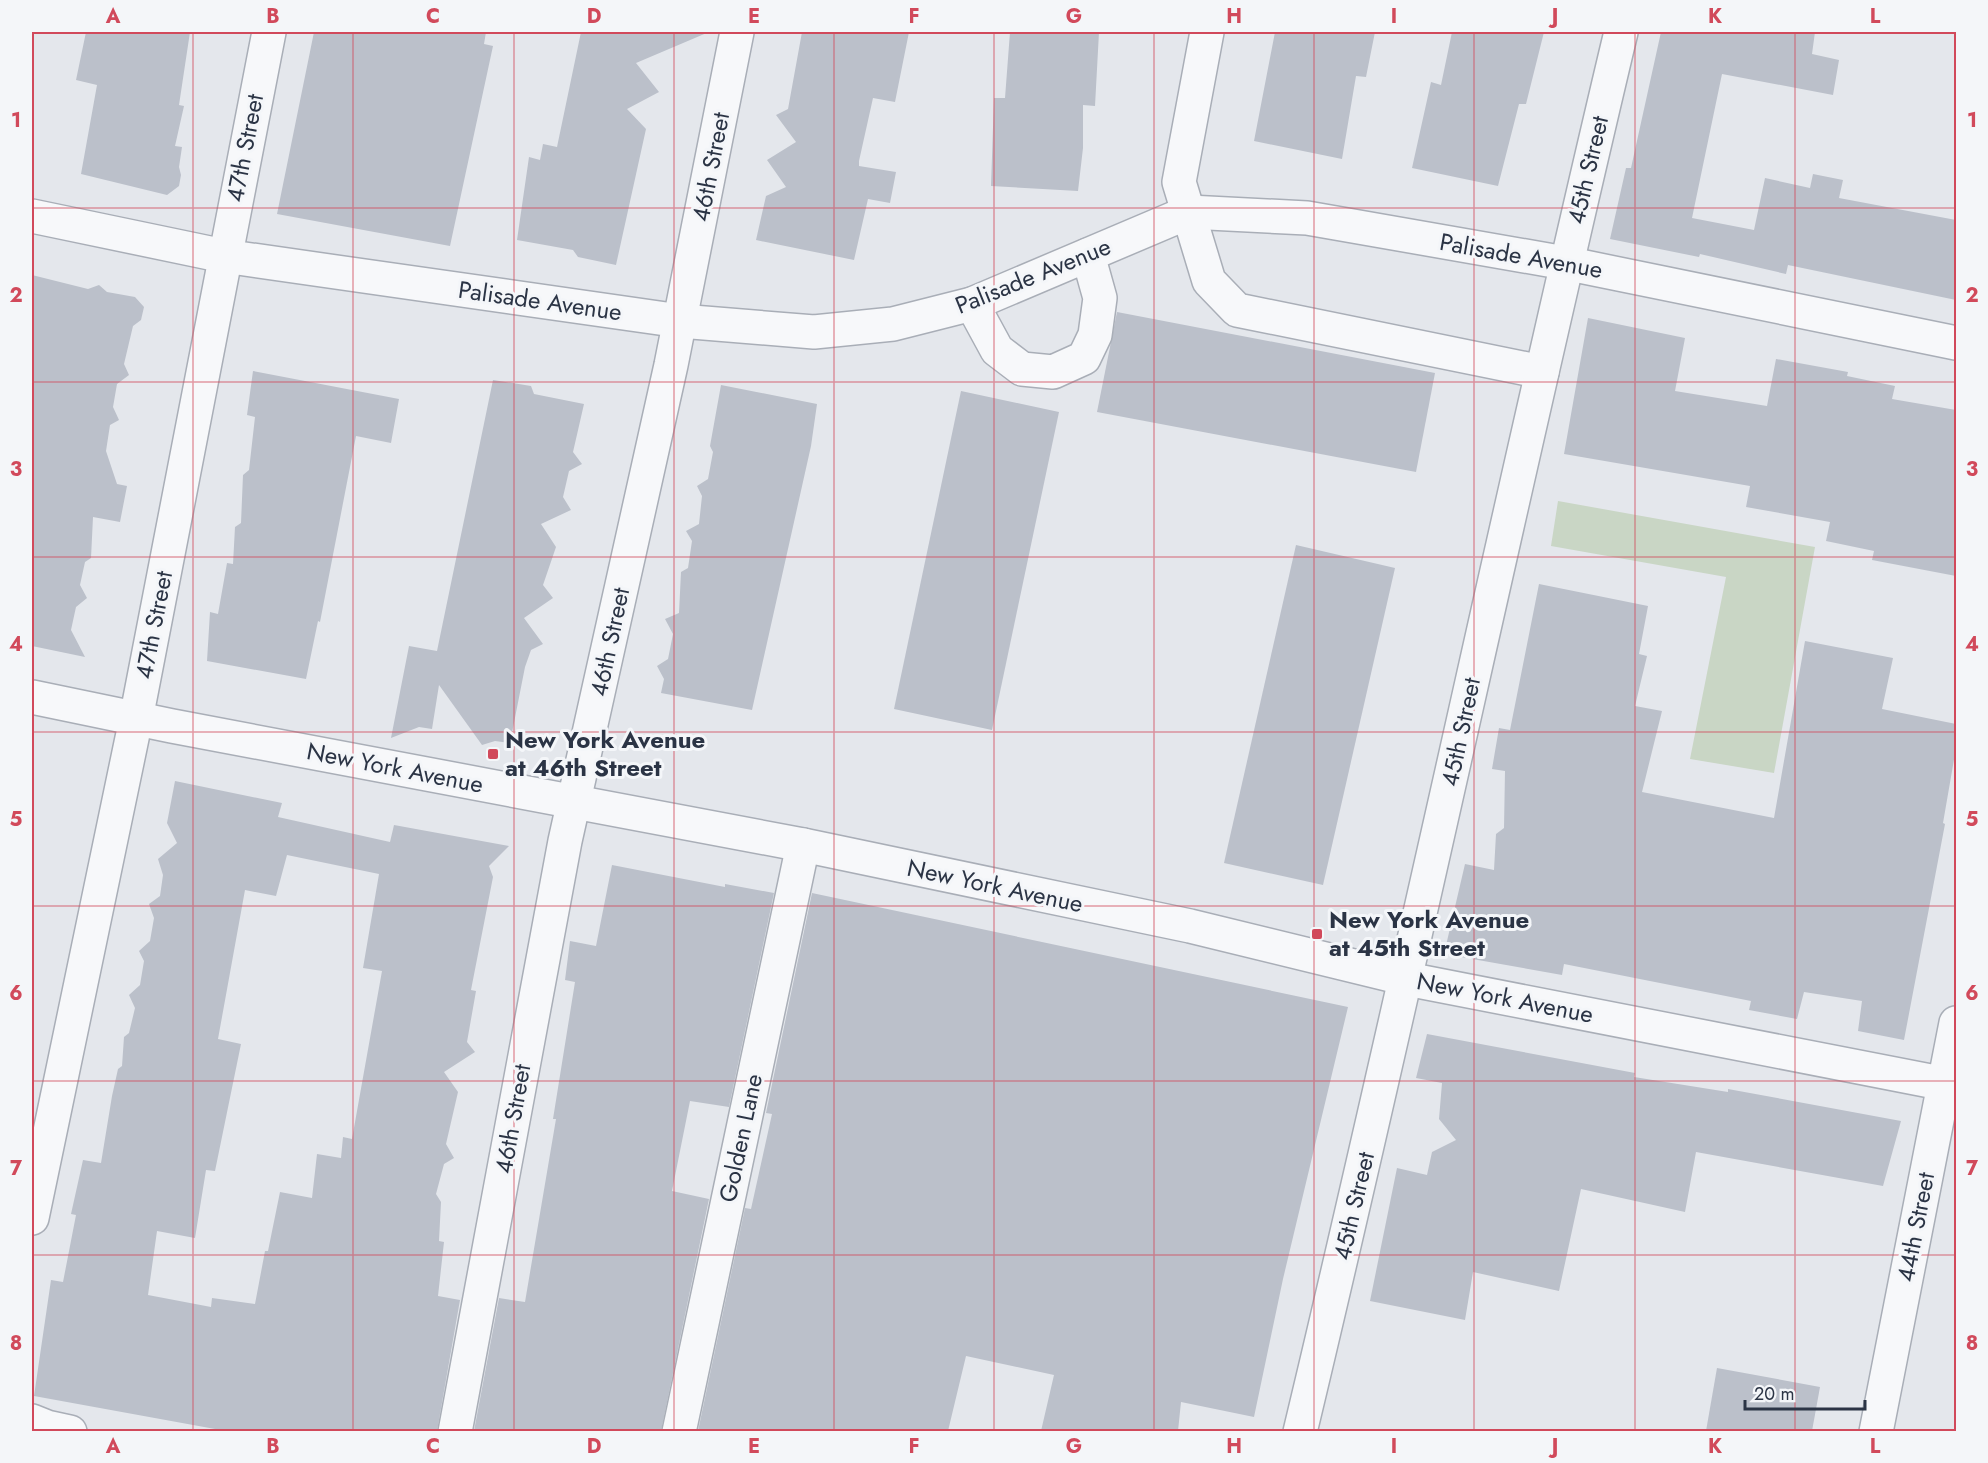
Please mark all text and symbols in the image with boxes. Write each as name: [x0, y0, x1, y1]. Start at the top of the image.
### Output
text: A: [105, 2, 121, 31]
text: B: [266, 2, 280, 31]
text: C: [426, 2, 440, 31]
text: D: [587, 2, 601, 31]
text: E: [748, 2, 760, 31]
text: F: [908, 2, 920, 31]
text: G: [1066, 2, 1082, 31]
text: H: [1226, 2, 1242, 31]
text: I: [1391, 2, 1397, 31]
text: J: [1548, 2, 1558, 31]
text: K: [1708, 2, 1722, 31]
text: L: [1870, 2, 1881, 31]
street label: 47th Street: [217, 91, 272, 205]
text: 1: [11, 106, 21, 135]
text: 1: [1967, 106, 1977, 135]
street label: 46th Street: [683, 109, 738, 225]
street label: 45th Street: [1558, 112, 1617, 228]
street label: Palisade Avenue: [1437, 224, 1605, 287]
street label: Palisade Avenue: [950, 228, 1116, 323]
street label: Palisade Avenue: [456, 272, 624, 329]
text: 2: [9, 281, 23, 310]
text: 2: [1965, 281, 1979, 310]
text: 3: [10, 455, 22, 484]
text: 3: [1966, 455, 1978, 484]
street label: 47th Street: [126, 568, 181, 682]
street label: 46th Street: [581, 584, 638, 700]
text: 4: [9, 630, 23, 659]
text: 4: [1965, 630, 1979, 659]
street label: 45th Street: [1432, 674, 1489, 790]
place label: New York Avenue at 46th Street: [505, 722, 705, 785]
street label: New York Avenue: [304, 733, 486, 802]
marker: New York Avenue at 46th Street: [486, 747, 500, 761]
text: 5: [10, 805, 23, 834]
text: 5: [1966, 805, 1979, 834]
street label: New York Avenue: [904, 850, 1086, 921]
place label: New York Avenue at 45th Street: [1329, 902, 1529, 965]
marker: New York Avenue at 45th Street: [1310, 927, 1324, 941]
street label: New York Avenue: [1414, 963, 1596, 1032]
text: 6: [9, 979, 23, 1008]
text: 6: [1965, 979, 1979, 1008]
street label: 46th Street: [486, 1061, 539, 1176]
street label: Golden Lane: [710, 1070, 771, 1205]
street label: 45th Street: [1324, 1148, 1383, 1264]
text: 7: [10, 1154, 23, 1183]
text: 7: [1966, 1154, 1979, 1183]
street label: 44th Street: [1888, 1169, 1943, 1285]
text: 8: [10, 1329, 22, 1358]
text: 8: [1966, 1329, 1978, 1358]
scale bar: [1745, 1373, 1865, 1411]
text: 20 m: [1754, 1381, 1794, 1407]
text: A: [105, 1432, 121, 1461]
text: B: [266, 1432, 280, 1461]
text: C: [426, 1432, 440, 1461]
text: D: [587, 1432, 601, 1461]
text: E: [748, 1432, 760, 1461]
text: F: [908, 1432, 920, 1461]
text: G: [1066, 1432, 1082, 1461]
text: H: [1226, 1432, 1242, 1461]
text: I: [1391, 1432, 1397, 1461]
text: J: [1548, 1432, 1558, 1461]
text: K: [1708, 1432, 1722, 1461]
text: L: [1870, 1432, 1881, 1461]

